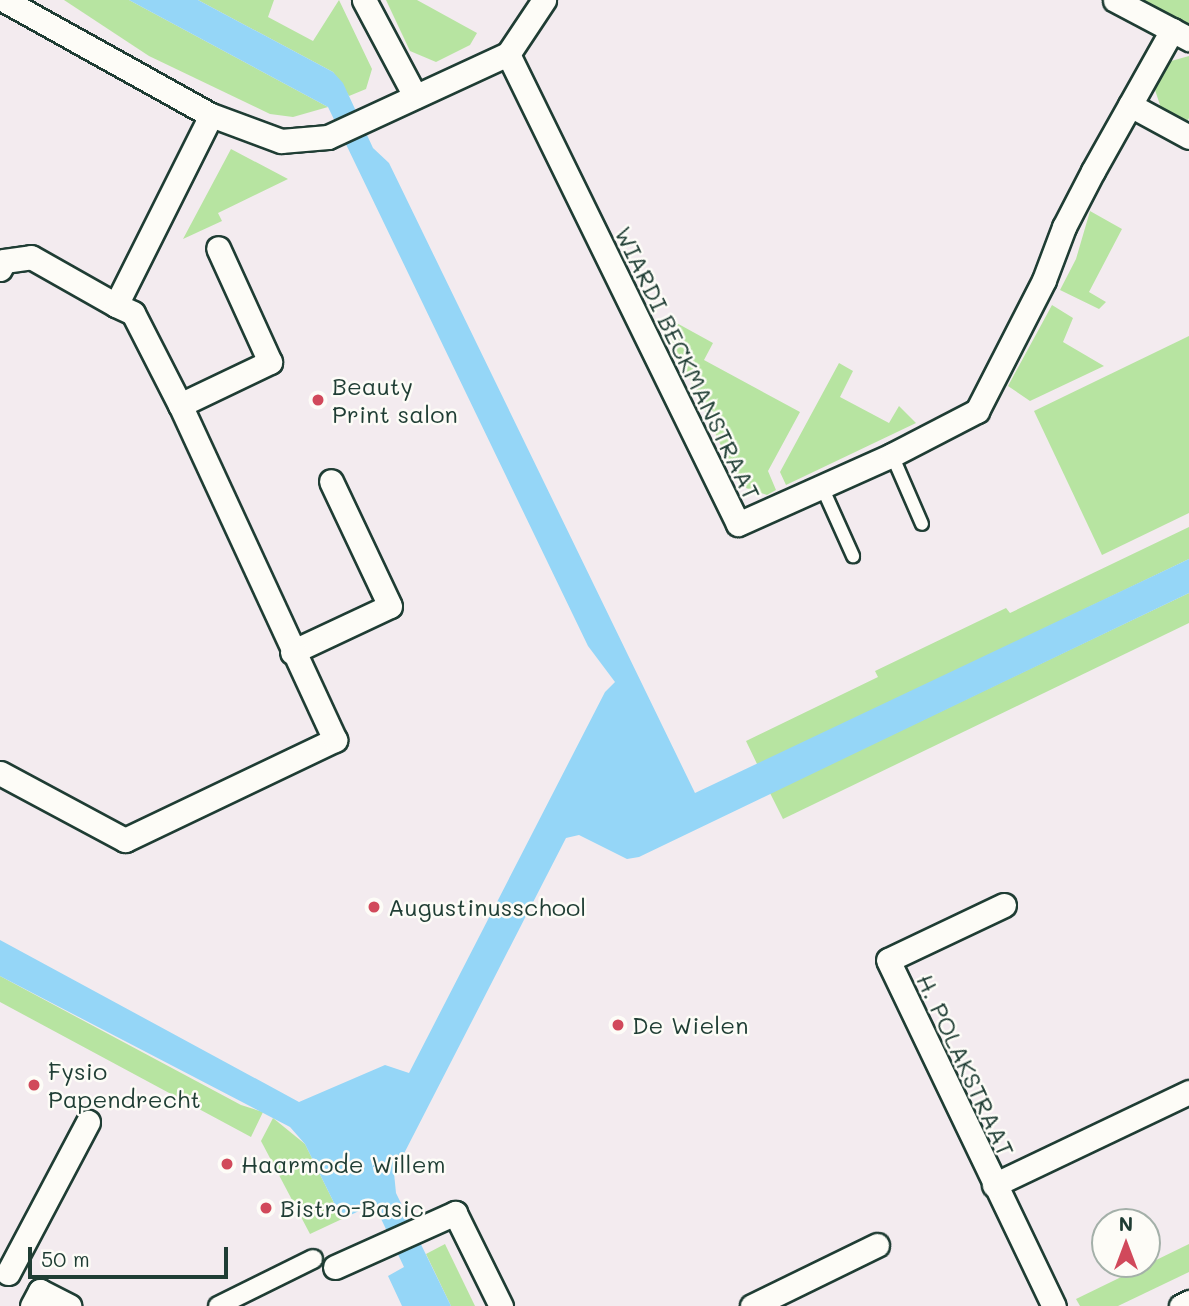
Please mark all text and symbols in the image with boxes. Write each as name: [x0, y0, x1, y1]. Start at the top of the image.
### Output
street label: WIARDI BECKMANSTRAAT: [609, 221, 767, 505]
place label: Beauty Print salon: [332, 372, 458, 428]
marker: Beauty Print salon: [310, 392, 326, 408]
place label: Augustinusschool: [388, 893, 586, 921]
marker: Augustinusschool: [366, 899, 382, 915]
street label: H. POLAKSTRAAT: [911, 969, 1021, 1161]
place label: De Wielen: [632, 1011, 748, 1039]
marker: De Wielen: [610, 1017, 626, 1033]
place label: Fysio Papendrecht: [48, 1057, 201, 1113]
marker: Fysio Papendrecht: [26, 1077, 42, 1093]
place label: Haarmode Willem: [241, 1150, 446, 1178]
marker: Haarmode Willem: [219, 1156, 235, 1172]
place label: Bistro-Basic: [280, 1194, 424, 1222]
marker: Bistro-Basic: [258, 1200, 274, 1216]
north arrow: [1091, 1208, 1161, 1278]
text: N: [1119, 1211, 1133, 1236]
scale bar: [32, 1232, 231, 1276]
text: 50 m: [41, 1245, 90, 1272]

